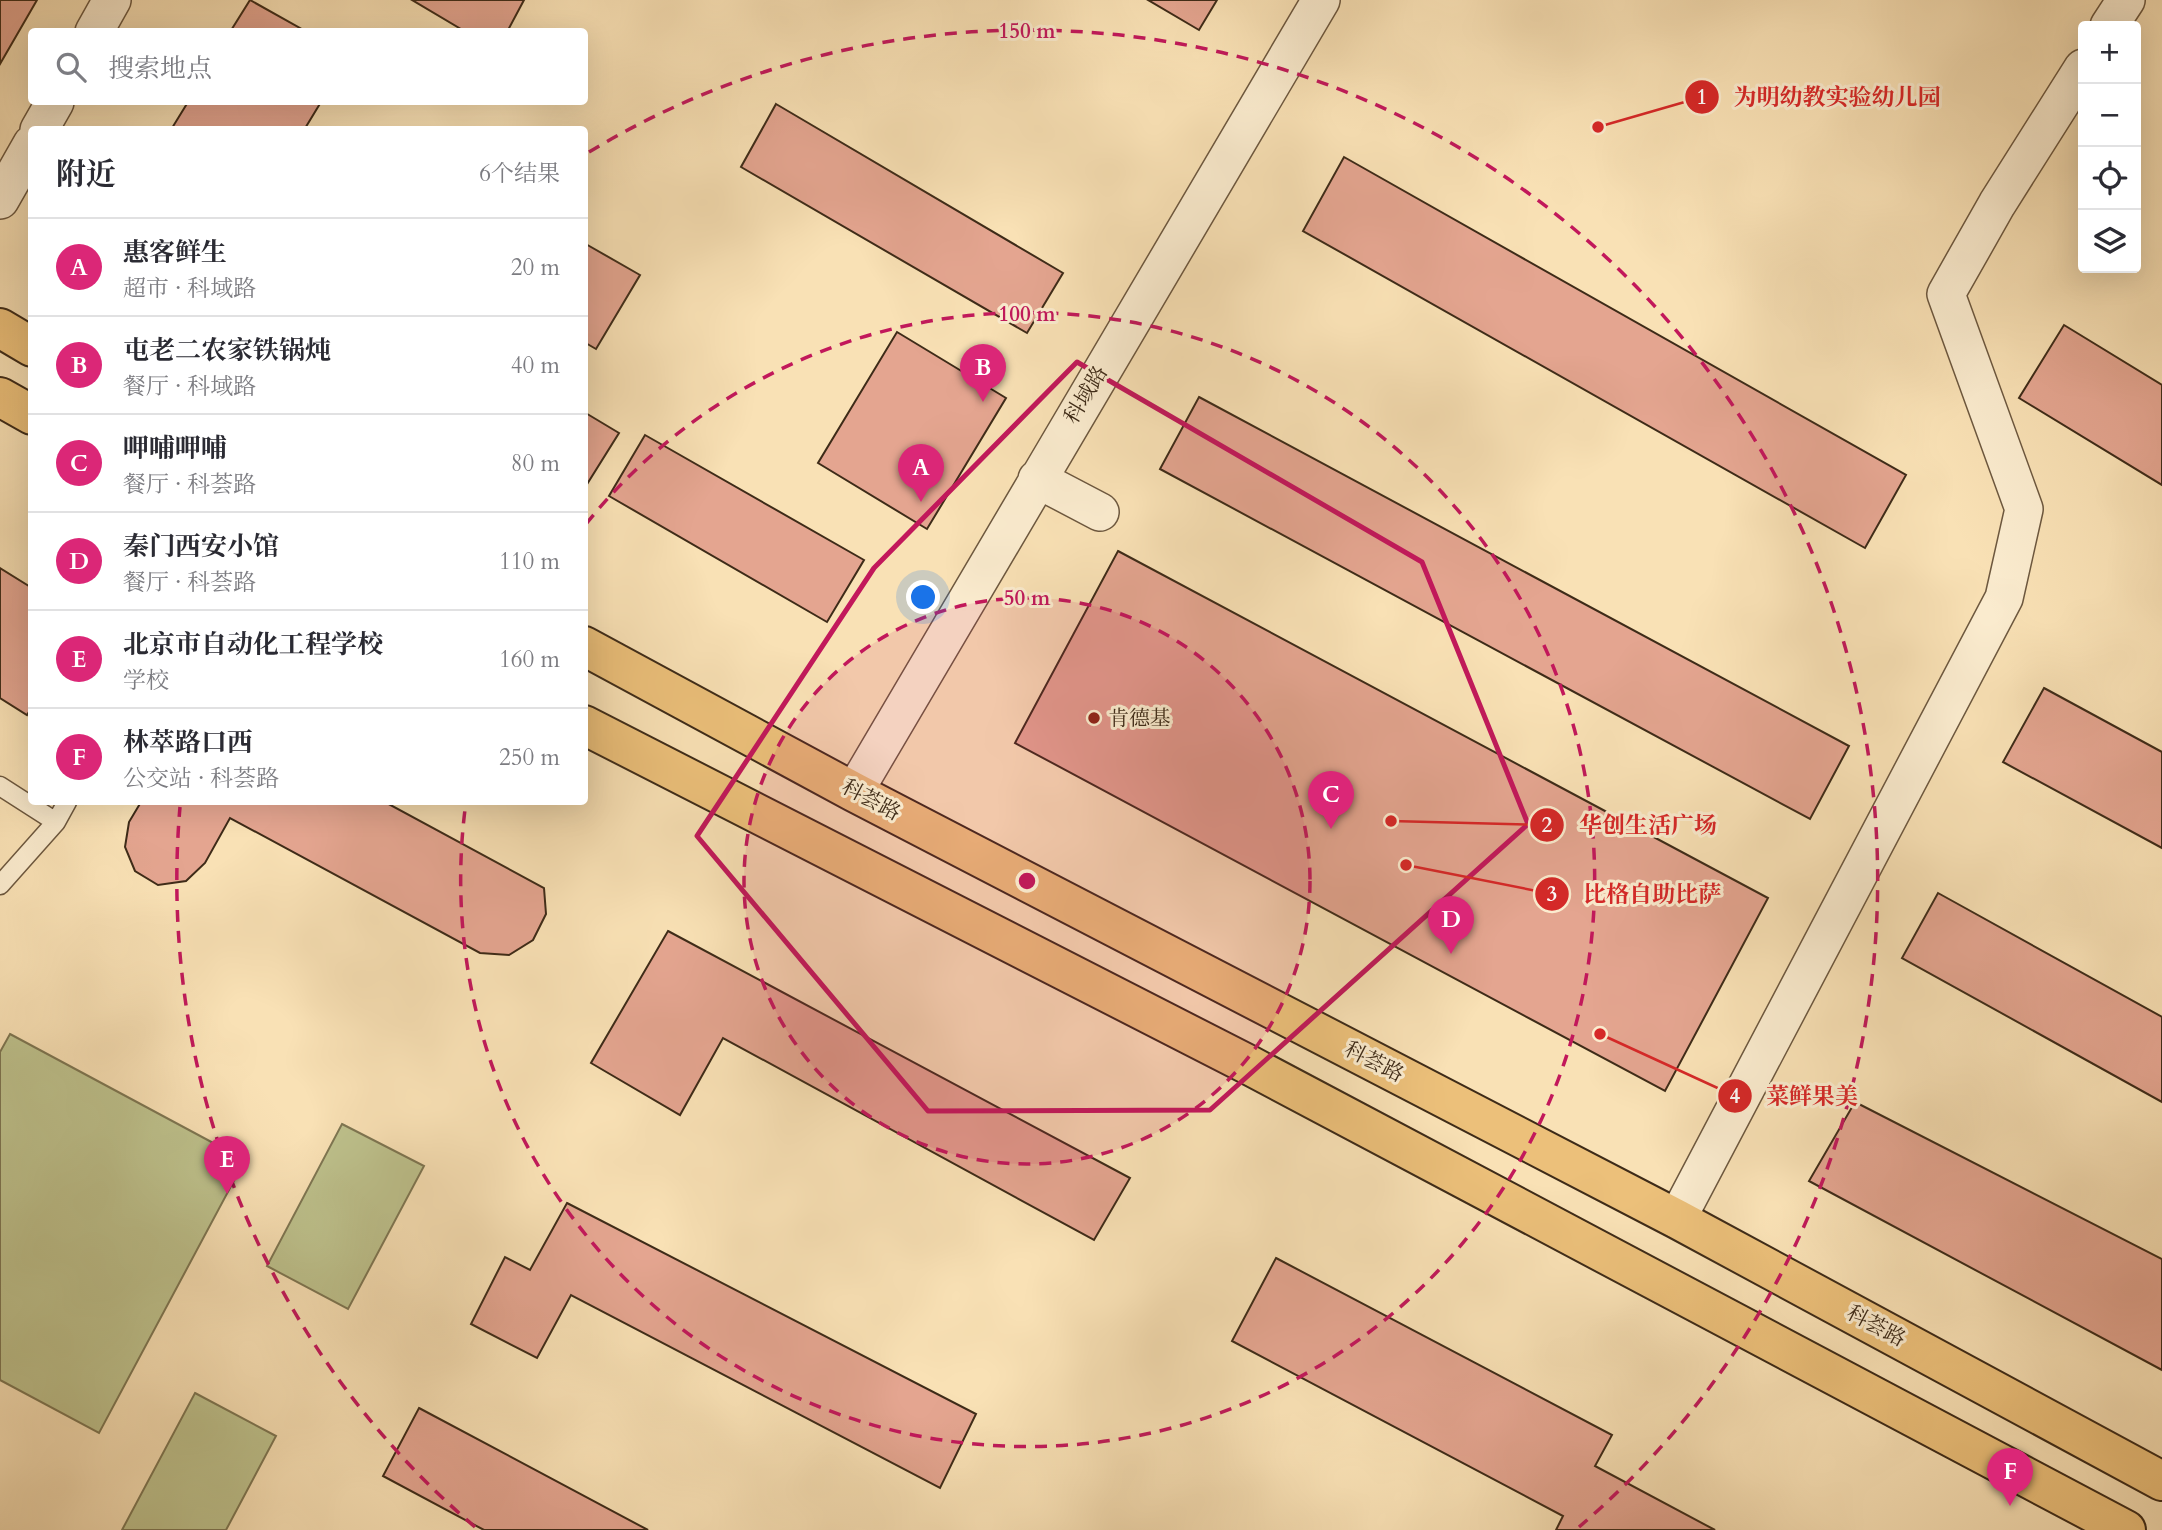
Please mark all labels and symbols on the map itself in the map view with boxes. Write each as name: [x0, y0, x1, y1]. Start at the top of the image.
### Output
text: 150 m: [998, 17, 1056, 46]
callout: 为明幼教实验幼儿园: [1685, 75, 1955, 119]
text: 为明幼教实验幼儿园: [1734, 82, 1941, 113]
text: 1: [1697, 83, 1707, 112]
text: 100 m: [998, 300, 1056, 329]
pin: B: [960, 344, 1006, 402]
street label: 科域路: [1057, 361, 1115, 429]
pin: A: [898, 444, 944, 502]
your location: [906, 580, 940, 614]
text: 50 m: [1004, 584, 1051, 613]
place label: 肯德基: [1108, 704, 1171, 733]
marker: 肯德基: [1086, 710, 1102, 726]
pin: C: [1308, 771, 1354, 829]
street label: 科荟路: [836, 772, 906, 828]
callout: 华创生活广场: [1530, 803, 1731, 847]
text: 华创生活广场: [1579, 810, 1717, 841]
text: 2: [1542, 811, 1553, 840]
centre of rings: [1015, 869, 1039, 893]
callout: 比格自助比萨: [1534, 872, 1735, 916]
text: 比格自助比萨: [1583, 879, 1721, 910]
text: 3: [1547, 880, 1557, 909]
pin: D: [1428, 896, 1474, 954]
street label: 科荟路: [1339, 1035, 1409, 1089]
callout: 菜鲜果美: [1717, 1074, 1872, 1118]
text: 菜鲜果美: [1766, 1081, 1858, 1112]
text: 4: [1730, 1082, 1741, 1111]
pin: E: [204, 1136, 250, 1194]
street label: 科荟路: [1841, 1298, 1911, 1354]
pin: F: [1987, 1448, 2033, 1506]

